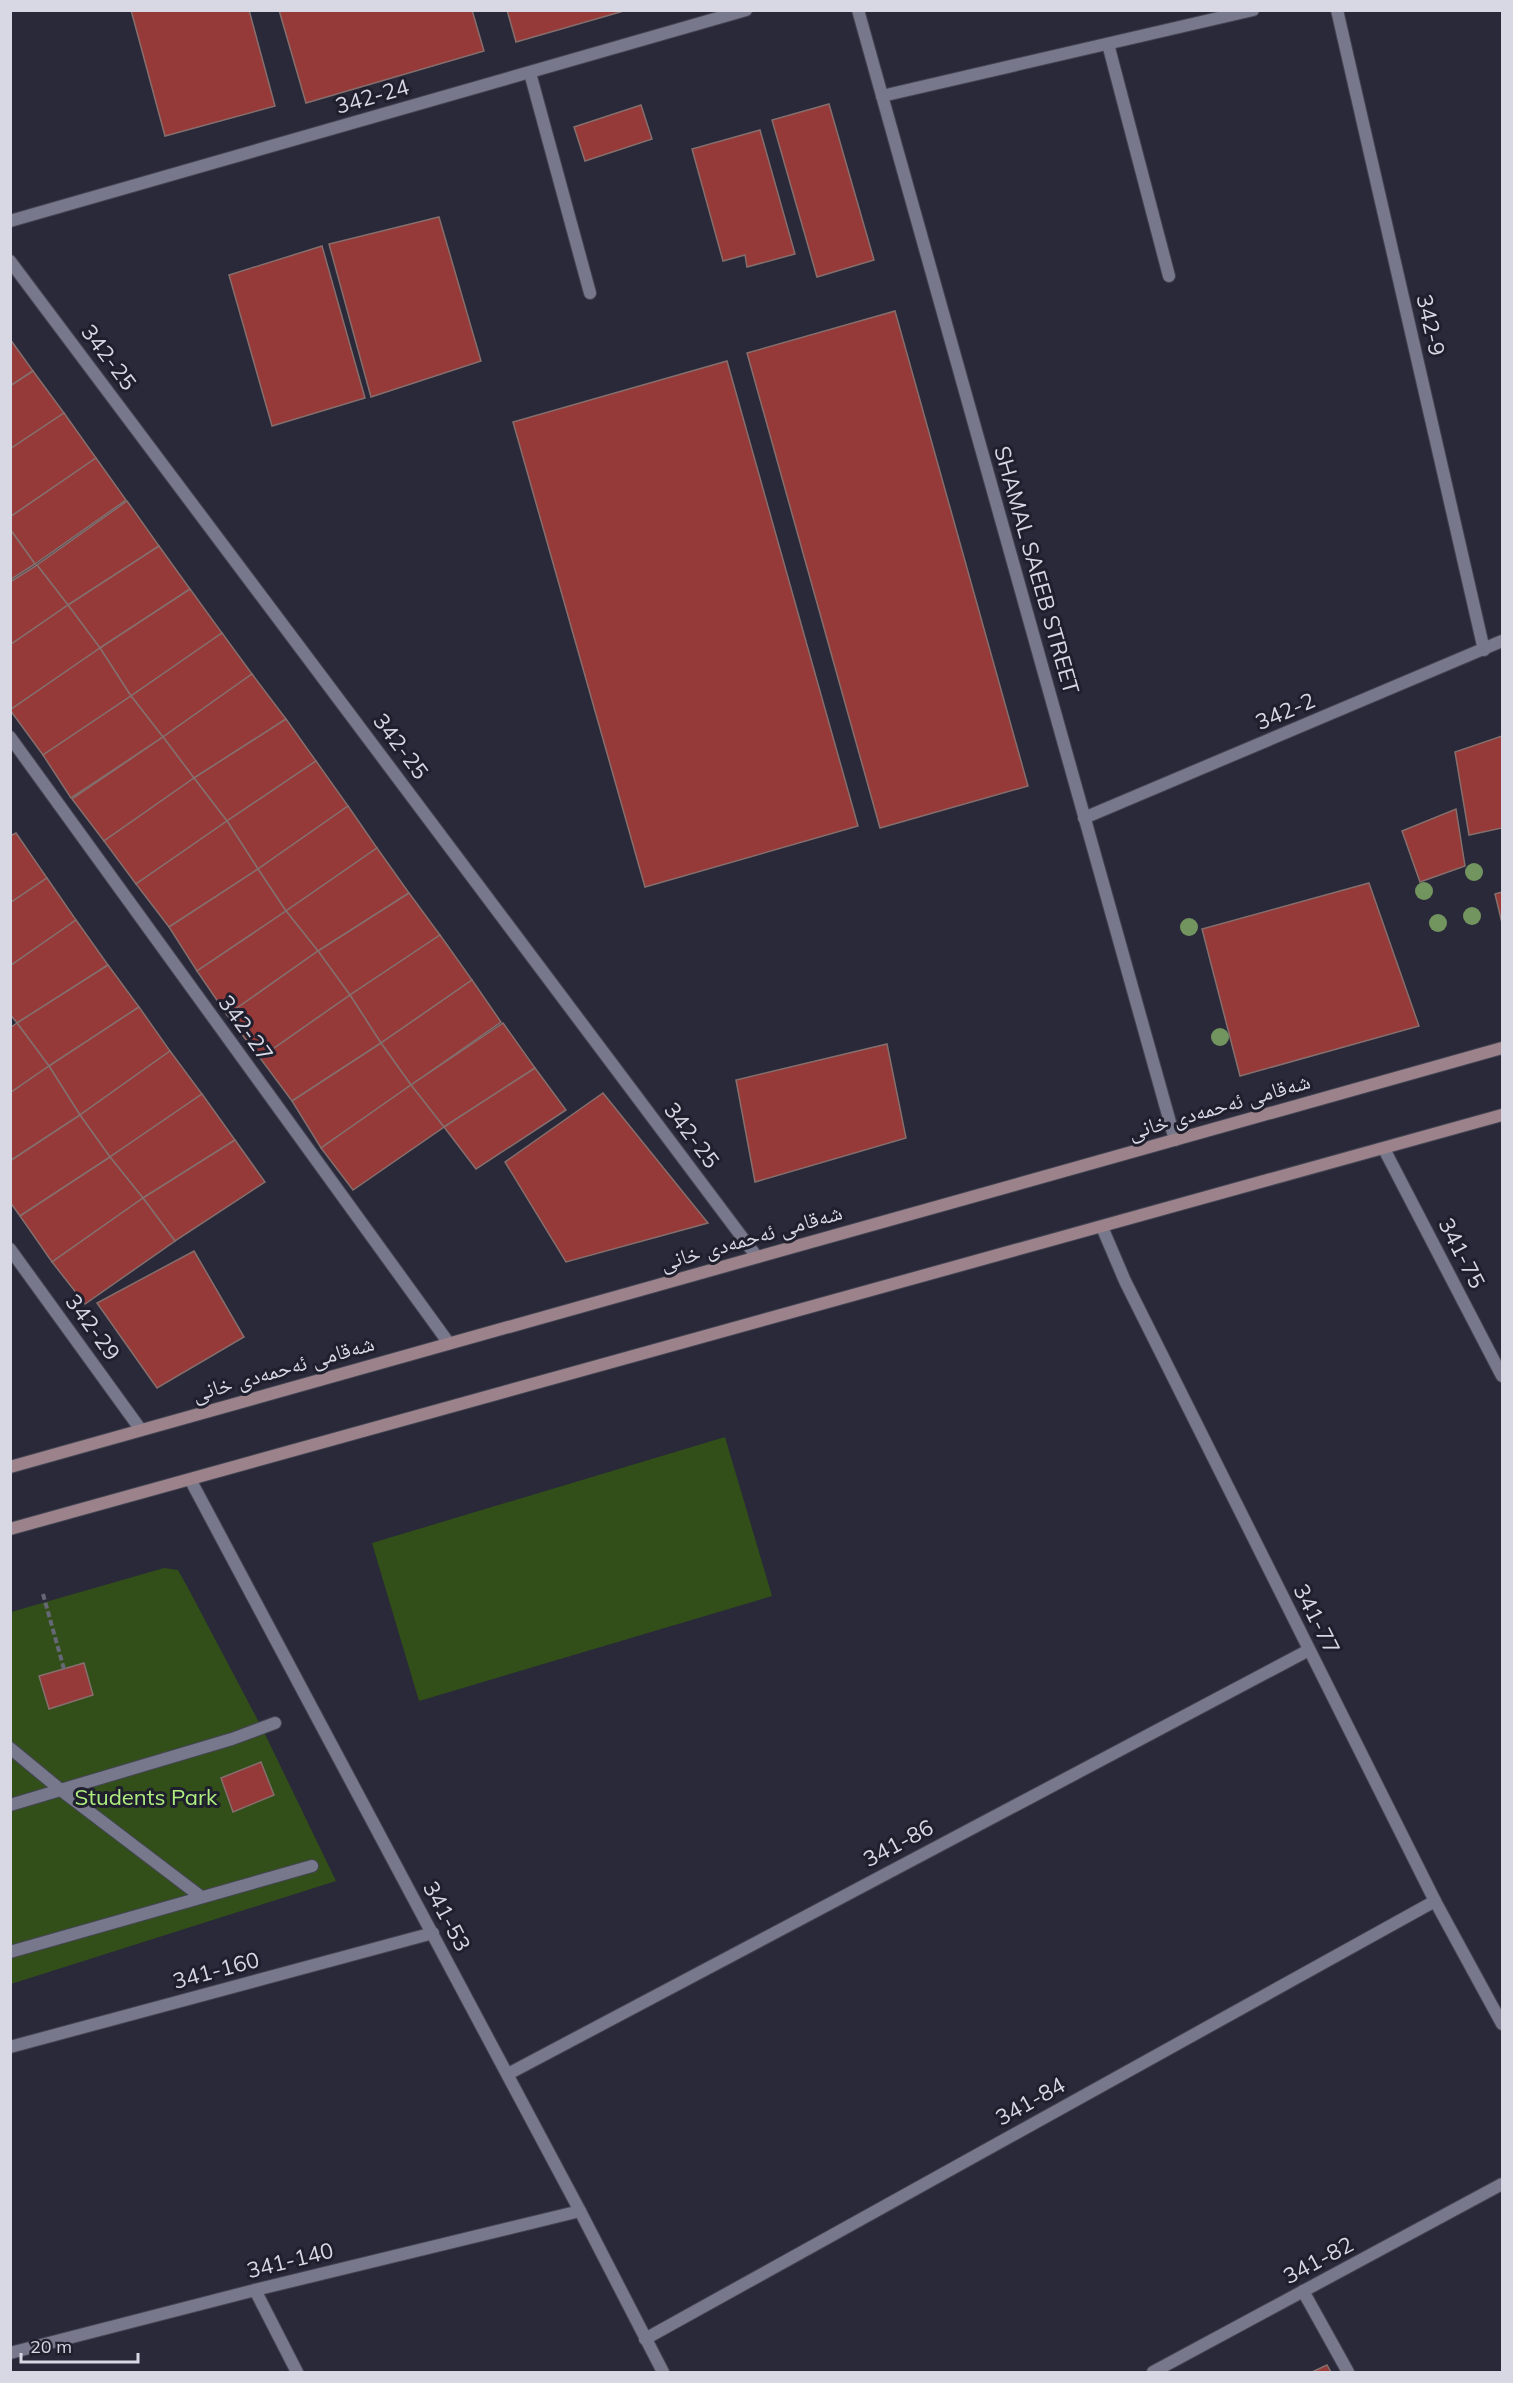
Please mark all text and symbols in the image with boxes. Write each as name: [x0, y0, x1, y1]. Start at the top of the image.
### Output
street label: 342-24: [332, 72, 412, 120]
street label: 342-9: [1410, 292, 1452, 358]
street label: 342-25: [75, 318, 143, 396]
street label: SHAMAL SAEEB STREET: [988, 443, 1086, 697]
street label: 342-2: [1251, 686, 1319, 736]
street label: 342-25: [367, 707, 435, 785]
street label: 342-27: [213, 989, 279, 1067]
street label: شەقامی ئەحمەدی خانی: [1125, 1067, 1313, 1145]
street label: 342-25: [658, 1096, 726, 1174]
street label: شەقامی ئەحمەدی خانی: [657, 1198, 845, 1276]
street label: 341-75: [1432, 1213, 1492, 1293]
street label: 342-29: [60, 1288, 126, 1366]
street label: شەقامی ئەحمەدی خانی: [189, 1329, 377, 1407]
street label: 341-77: [1287, 1579, 1347, 1659]
park label: Students Park: [75, 1783, 218, 1811]
street label: 341-86: [858, 1813, 938, 1873]
street label: 341-53: [417, 1876, 477, 1956]
street label: 341-160: [170, 1945, 262, 1995]
street label: 341-84: [990, 2070, 1070, 2132]
street label: 341-82: [1278, 2230, 1358, 2290]
street label: 341-140: [244, 2236, 336, 2284]
scale bar: [21, 2326, 138, 2364]
text: 20 m: [30, 2335, 72, 2358]

